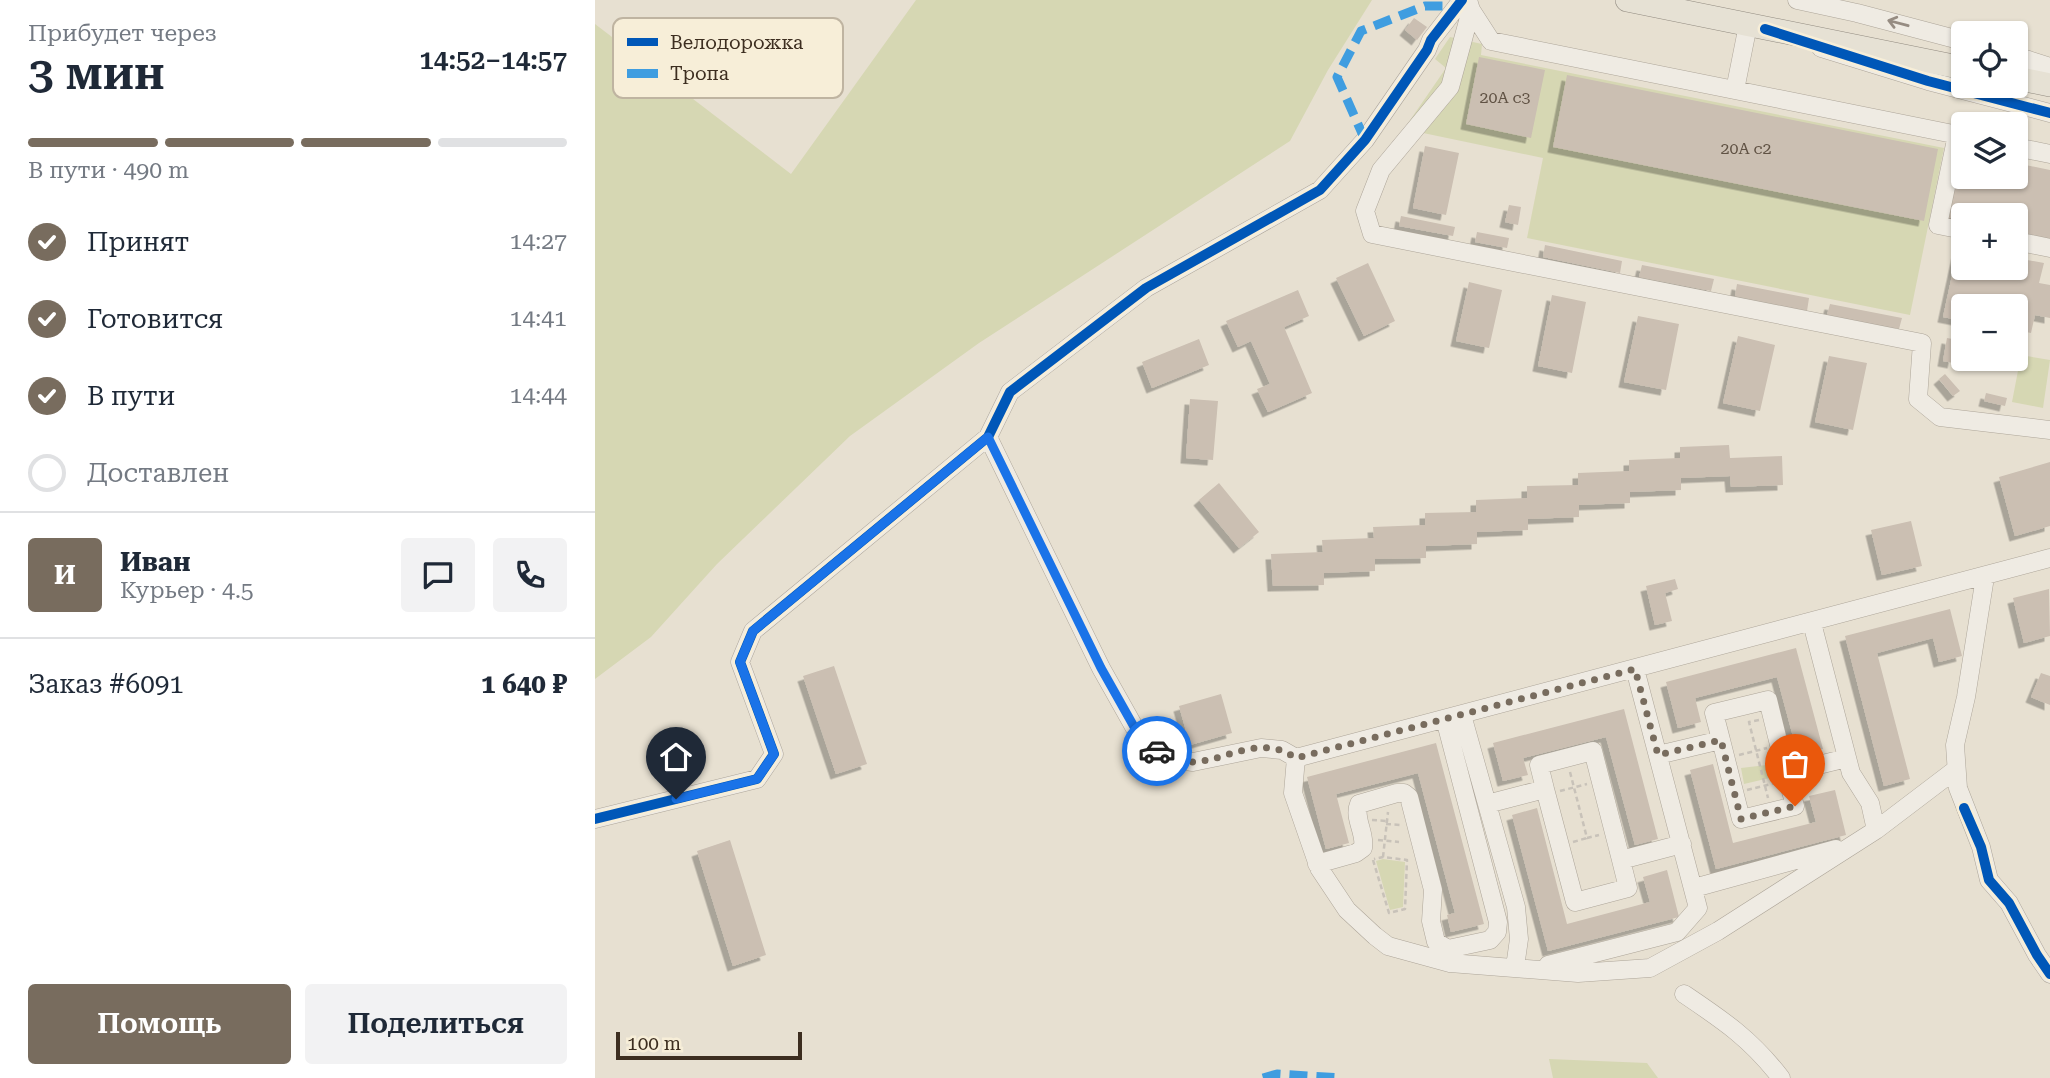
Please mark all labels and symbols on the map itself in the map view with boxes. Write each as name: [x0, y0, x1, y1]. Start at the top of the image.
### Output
one-way arrow: [1887, 16, 1909, 29]
legend: [613, 18, 843, 98]
text: Велодорожка: [670, 31, 804, 54]
text: Тропа: [670, 62, 730, 85]
house number: 20А с3: [1479, 88, 1531, 107]
house number: 20А с2: [1720, 139, 1772, 158]
courier: [1122, 716, 1192, 786]
pin: [646, 727, 706, 799]
pin: [1765, 734, 1825, 806]
scale bar: [616, 1029, 801, 1061]

